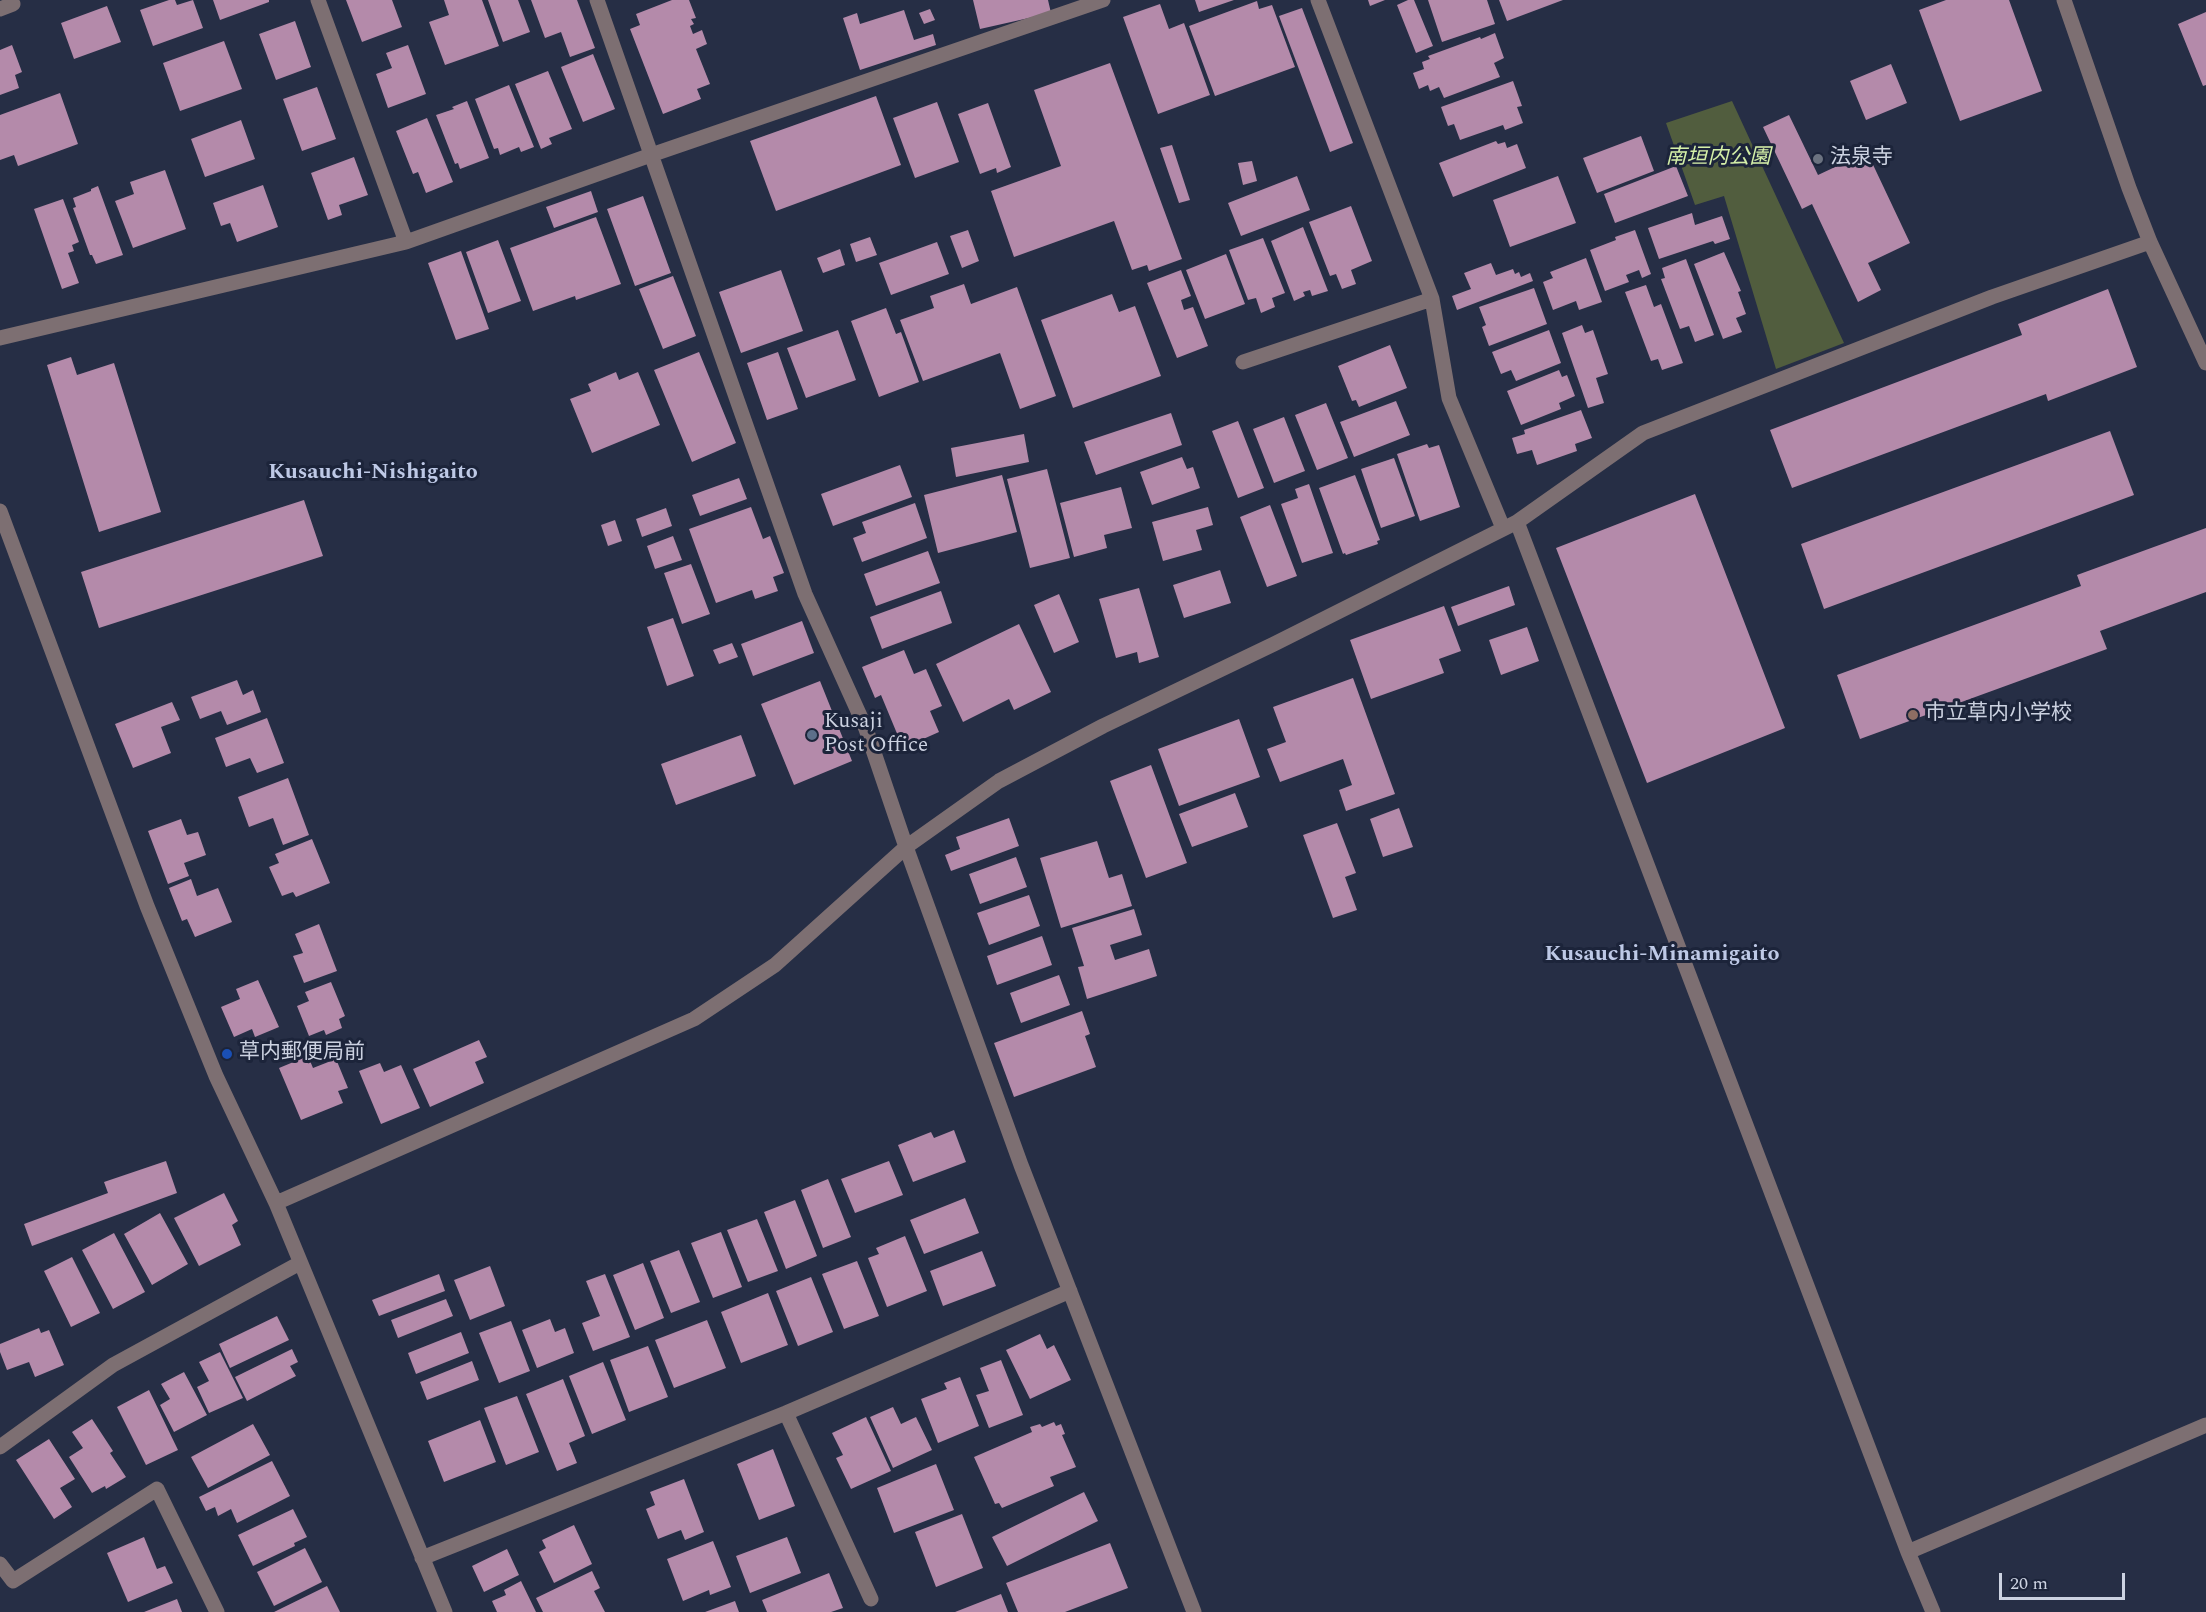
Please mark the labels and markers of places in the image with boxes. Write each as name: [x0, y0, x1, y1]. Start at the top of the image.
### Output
place label: 法泉寺: [1830, 146, 1893, 172]
marker: 法泉寺: [1811, 152, 1825, 166]
place label: 市立草内小学校: [1925, 702, 2072, 728]
marker: 市立草内小学校: [1906, 708, 1920, 722]
place label: Kusaji Post Office: [824, 710, 928, 760]
marker: Kusaji Post Office: [805, 728, 819, 742]
place label: 草内郵便局前: [239, 1041, 365, 1067]
marker: 草内郵便局前: [220, 1047, 234, 1061]

